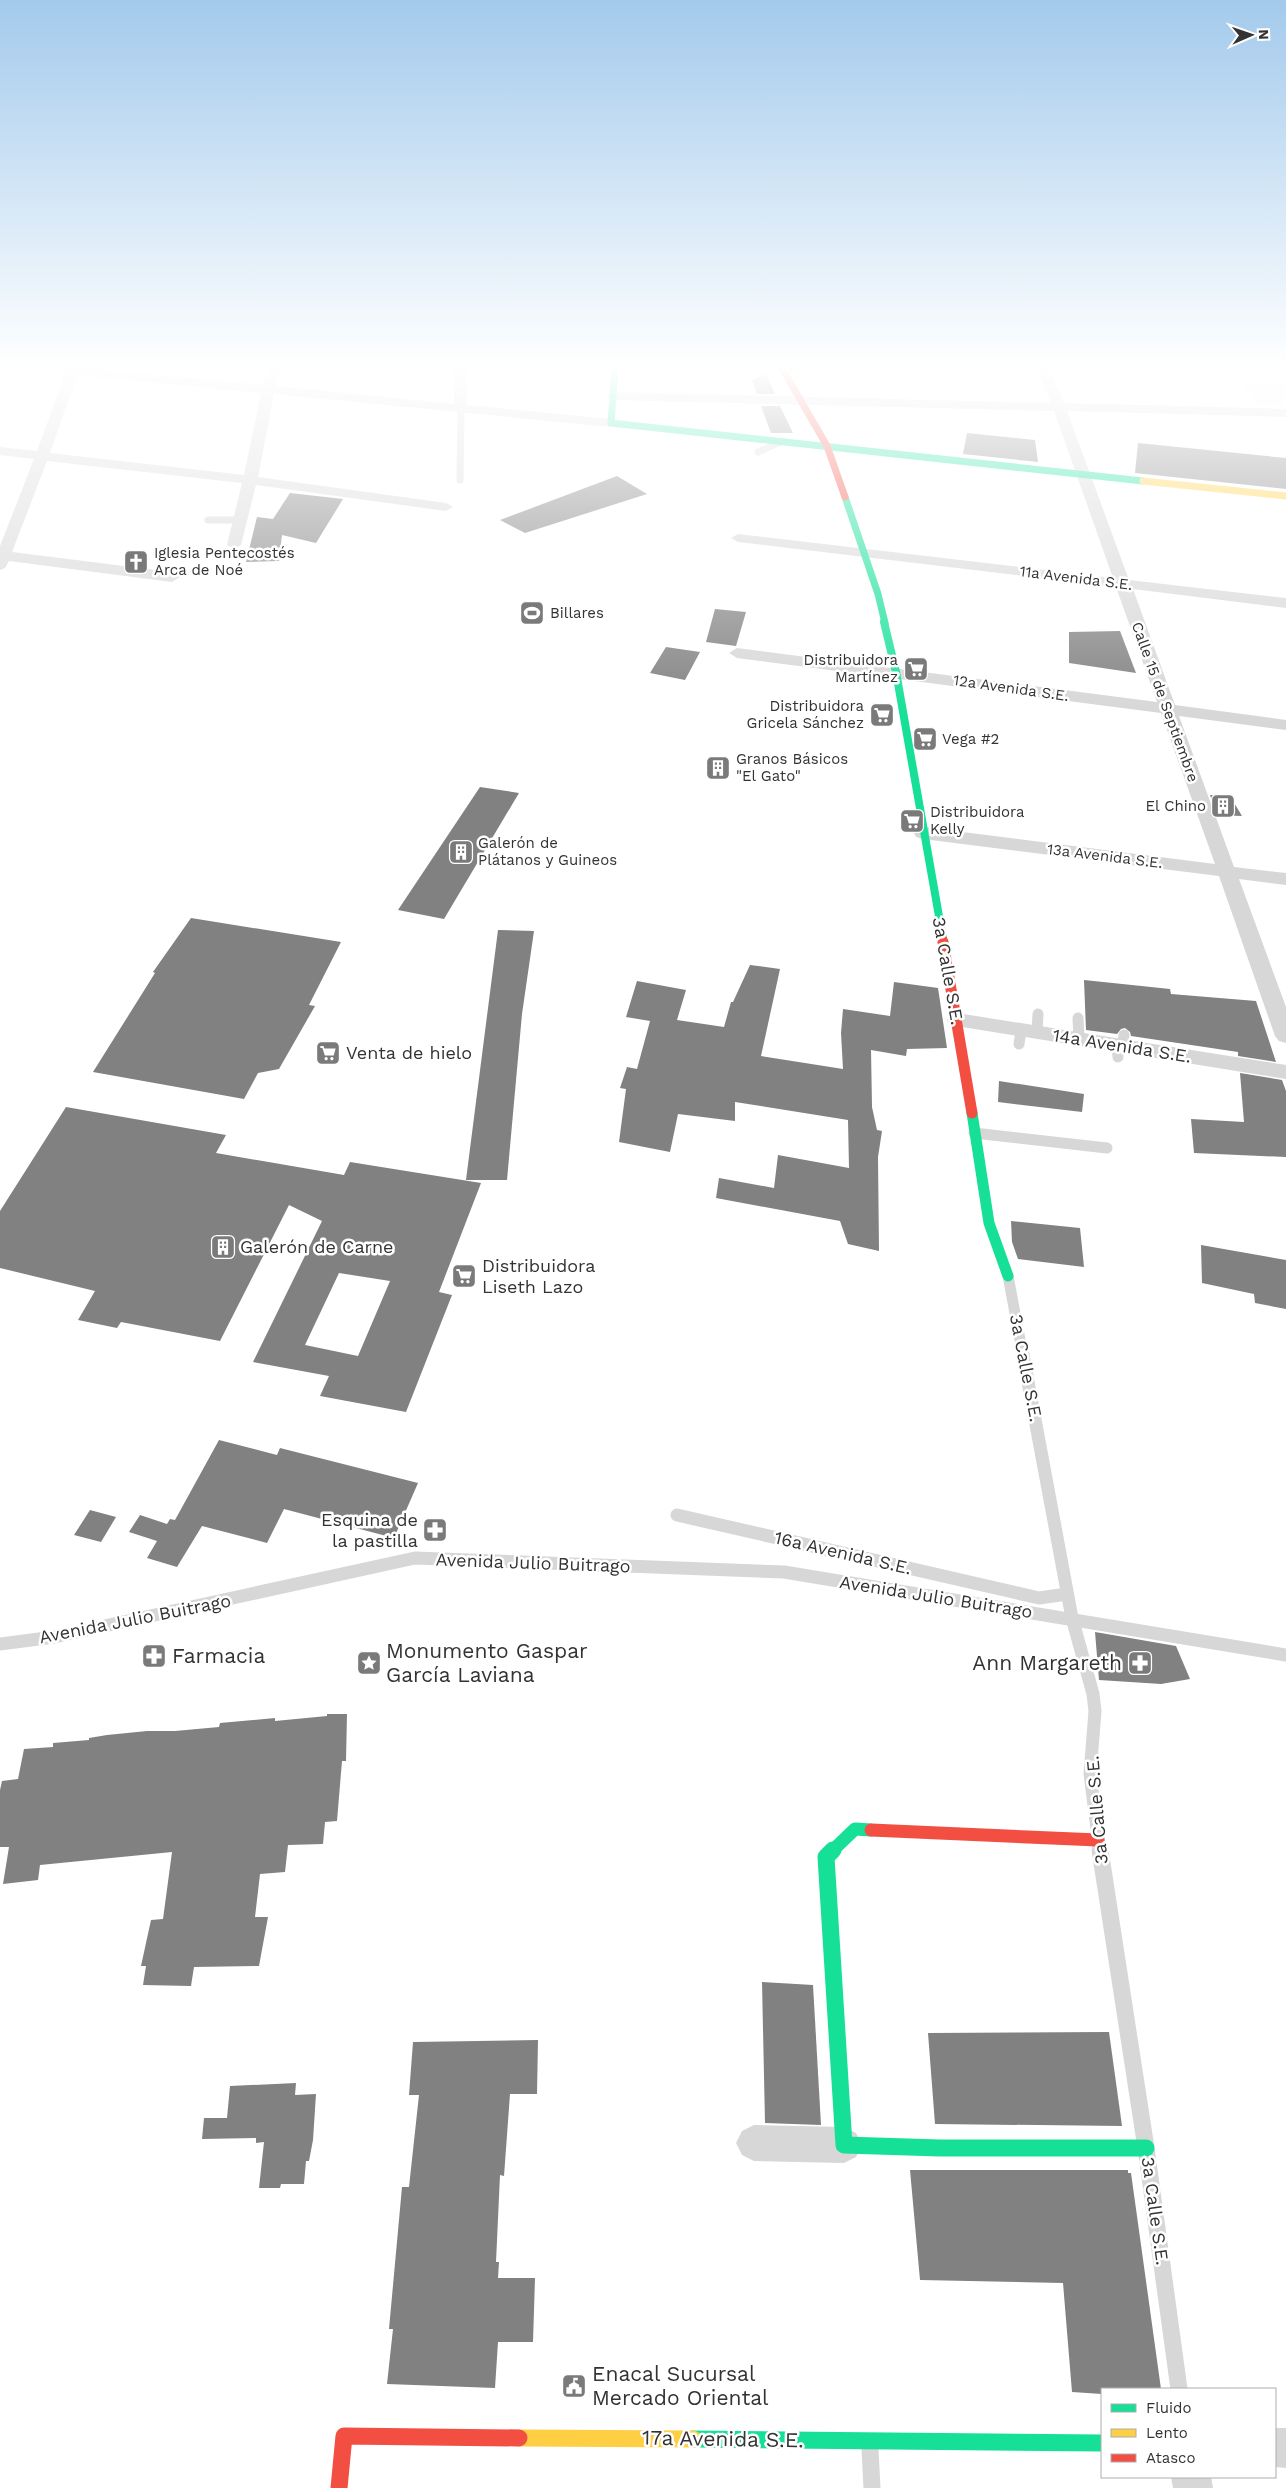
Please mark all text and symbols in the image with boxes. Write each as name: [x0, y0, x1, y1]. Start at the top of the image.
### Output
north arrow: [1226, 10, 1276, 60]
text: N: [1256, 29, 1272, 40]
place label: Iglesia Pentecostés Arca de Noé: [154, 544, 295, 579]
church icon: Iglesia Pentecostés Arca de Noé: [123, 549, 149, 575]
street label: 11a Avenida S.E.: [1019, 562, 1133, 594]
sports icon: Billares: [519, 600, 545, 626]
place label: Billares: [550, 604, 604, 622]
street label: Calle 15 de Septiembre: [1128, 620, 1202, 784]
place label: Distribuidora Martínez: [804, 651, 898, 686]
supermarket icon: Distribuidora Martínez: [903, 656, 929, 682]
street label: 12a Avenida S.E.: [952, 671, 1070, 705]
place label: Distribuidora Gricela Sánchez: [747, 697, 864, 732]
supermarket icon: Distribuidora Gricela Sánchez: [869, 702, 895, 728]
supermarket icon: Vega #2: [912, 726, 938, 752]
place label: Vega #2: [942, 730, 999, 748]
place label: Granos Básicos "El Gato": [736, 750, 848, 785]
building icon: Granos Básicos "El Gato": [705, 755, 731, 781]
building icon: El Chino: [1210, 793, 1236, 819]
place label: El Chino: [1145, 797, 1206, 815]
place label: Distribuidora Kelly: [930, 803, 1025, 838]
supermarket icon: Distribuidora Kelly: [899, 808, 925, 834]
place label: Galerón de Plátanos y Guineos: [478, 834, 617, 869]
building icon: Galerón de Plátanos y Guineos: [448, 839, 474, 865]
street label: 13a Avenida S.E.: [1046, 840, 1164, 872]
street label: 3a Calle S.E.: [929, 915, 968, 1026]
street label: 14a Avenida S.E.: [1051, 1024, 1193, 1067]
supermarket icon: Venta de hielo: [315, 1040, 341, 1066]
place label: Venta de hielo: [346, 1042, 472, 1063]
building icon: Galerón de Carne: [210, 1234, 236, 1260]
place label: Galerón de Carne: [240, 1236, 393, 1257]
place label: Distribuidora Liseth Lazo: [482, 1255, 595, 1297]
supermarket icon: Distribuidora Liseth Lazo: [451, 1263, 477, 1289]
street label: 3a Calle S.E.: [1006, 1312, 1047, 1423]
place label: Esquina de la pastilla: [321, 1509, 418, 1551]
pharmacy icon: Esquina de la pastilla: [422, 1517, 448, 1543]
street label: 16a Avenida S.E.: [773, 1527, 914, 1578]
street label: Avenida Julio Buitrago: [435, 1549, 631, 1576]
street label: Avenida Julio Buitrago: [838, 1571, 1034, 1622]
street label: Avenida Julio Buitrago: [37, 1590, 233, 1647]
place label: Monumento Gaspar García Laviana: [386, 1638, 588, 1687]
pharmacy icon: Farmacia: [141, 1643, 167, 1669]
place label: Farmacia: [172, 1643, 265, 1668]
place icon: Monumento Gaspar García Laviana: [356, 1650, 382, 1676]
place label: Ann Margareth: [972, 1650, 1122, 1675]
pharmacy icon: Ann Margareth: [1127, 1650, 1153, 1676]
street label: 3a Calle S.E.: [1081, 1755, 1112, 1865]
street label: 3a Calle S.E.: [1138, 2155, 1173, 2266]
place label: Enacal Sucursal Mercado Oriental: [592, 2361, 769, 2410]
public building icon: Enacal Sucursal Mercado Oriental: [561, 2373, 587, 2399]
legend: [1101, 2388, 1276, 2478]
text: Fluido: [1146, 2399, 1191, 2417]
text: Lento: [1146, 2424, 1188, 2442]
street label: 17a Avenida S.E.: [642, 2425, 804, 2452]
text: Atasco: [1146, 2449, 1195, 2467]

